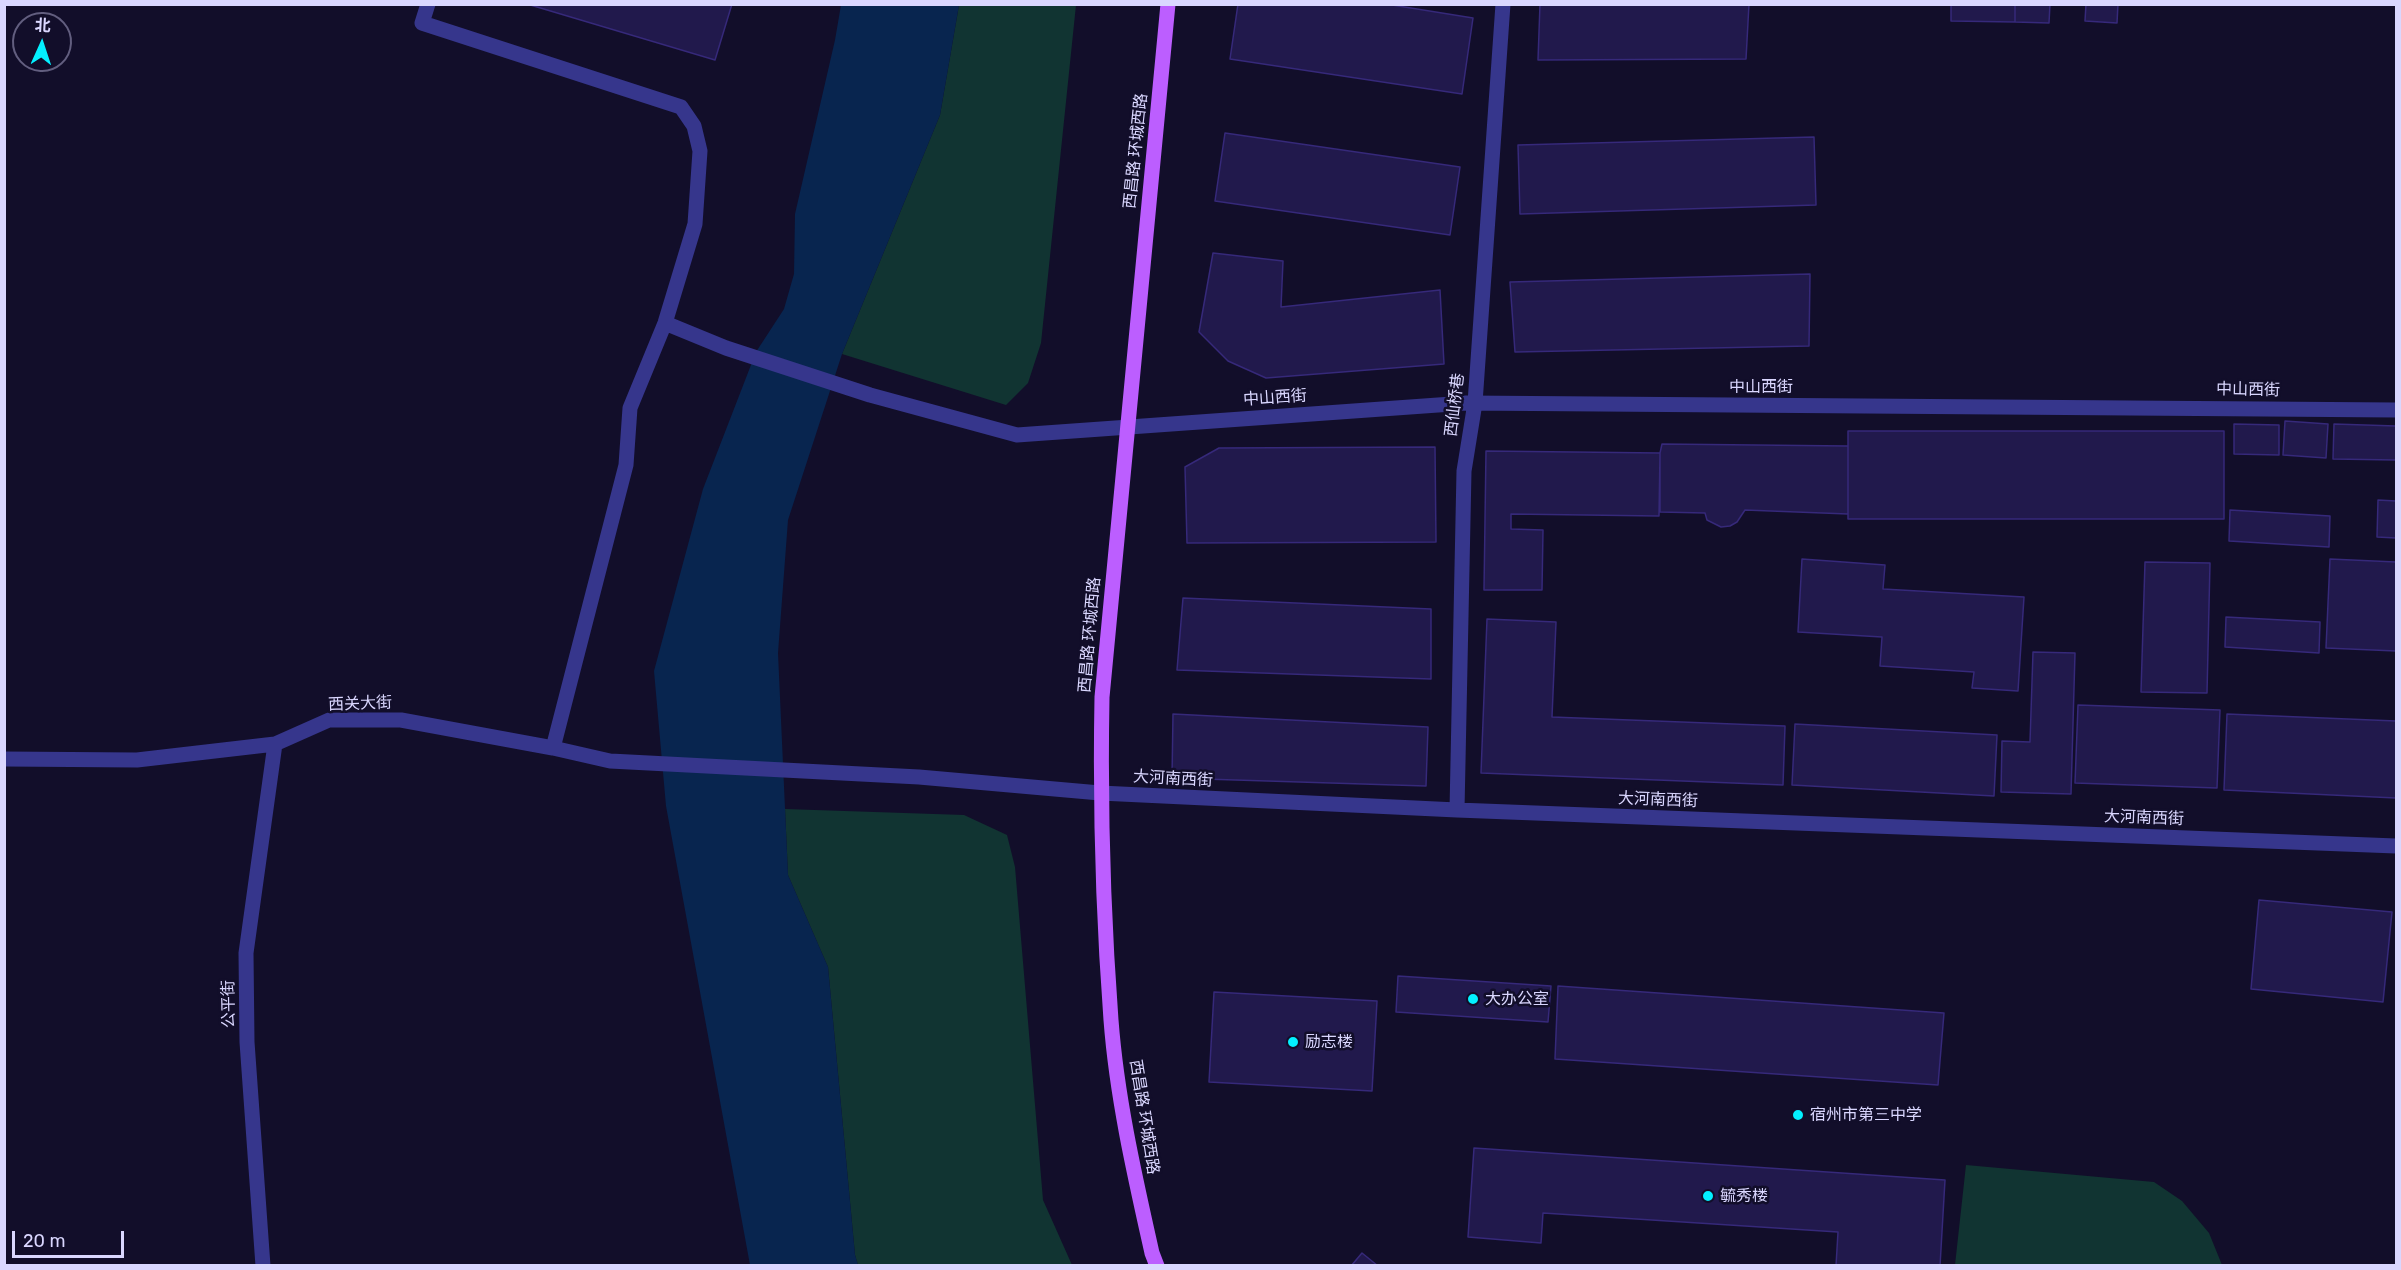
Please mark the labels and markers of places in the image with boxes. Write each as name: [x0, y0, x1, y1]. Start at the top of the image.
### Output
place label: 大办公室: [1485, 989, 1549, 1009]
marker: 大办公室: [1466, 992, 1480, 1006]
place label: 励志楼: [1305, 1032, 1353, 1052]
marker: 励志楼: [1286, 1035, 1300, 1049]
place label: 宿州市第三中学: [1810, 1105, 1922, 1125]
marker: 宿州市第三中学: [1791, 1108, 1805, 1122]
place label: 毓秀楼: [1720, 1186, 1768, 1206]
marker: 毓秀楼: [1701, 1189, 1715, 1203]

